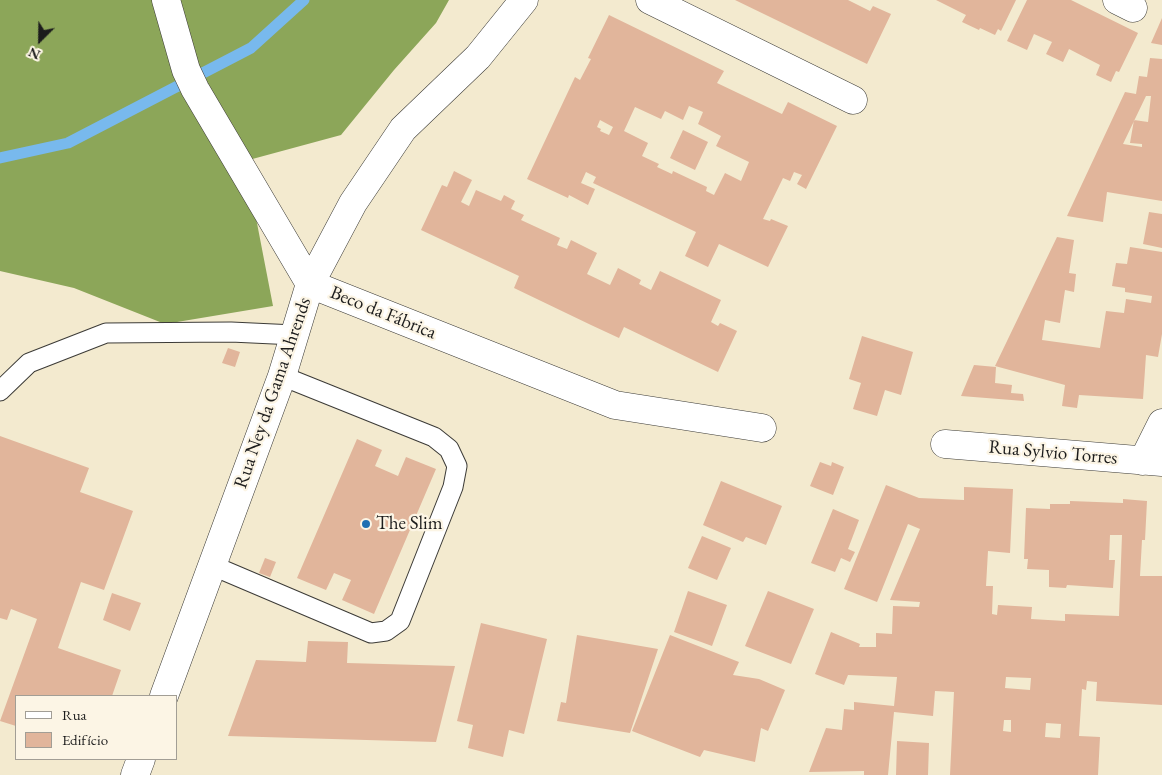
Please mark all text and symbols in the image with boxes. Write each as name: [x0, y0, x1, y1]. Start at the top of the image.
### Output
north arrow: [15, 15, 65, 65]
text: N: [25, 43, 43, 64]
street label: Beco da Fábrica: [327, 281, 439, 345]
street label: Rua Ney da Gama Ahrends: [230, 294, 316, 492]
street label: Rua Sylvio Torres: [988, 436, 1118, 470]
place label: The Slim: [376, 513, 443, 535]
marker: The Slim: [360, 518, 372, 530]
legend: [15, 695, 178, 760]
text: Rua: [62, 705, 87, 724]
text: Edifício: [62, 730, 108, 749]

